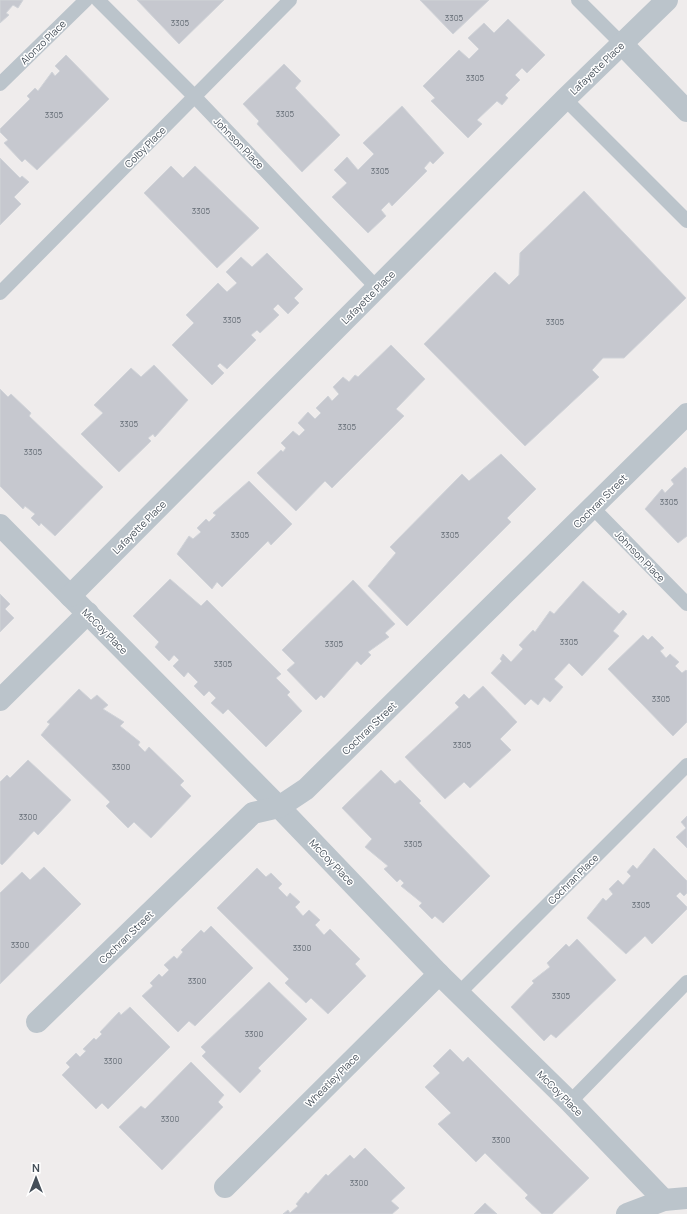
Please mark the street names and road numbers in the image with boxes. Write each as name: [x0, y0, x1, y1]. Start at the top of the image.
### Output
street label: Alonzo Place: [17, 17, 69, 67]
street label: Lafayette Place: [567, 38, 627, 98]
street label: Johnson Place: [211, 114, 267, 172]
street label: Colby Place: [121, 123, 169, 171]
street label: Lafayette Place: [338, 267, 398, 327]
street label: Cochran Street: [570, 471, 630, 531]
street label: Lafayette Place: [109, 497, 169, 557]
street label: Johnson Place: [612, 527, 668, 585]
street label: McCoy Place: [79, 605, 131, 657]
street label: Cochran Street: [339, 698, 399, 758]
street label: McCoy Place: [306, 836, 358, 888]
street label: Cochran Place: [545, 850, 602, 907]
street label: Cochran Street: [96, 907, 156, 967]
street label: Wheatley Place: [302, 1050, 362, 1110]
street label: McCoy Place: [534, 1067, 586, 1119]

